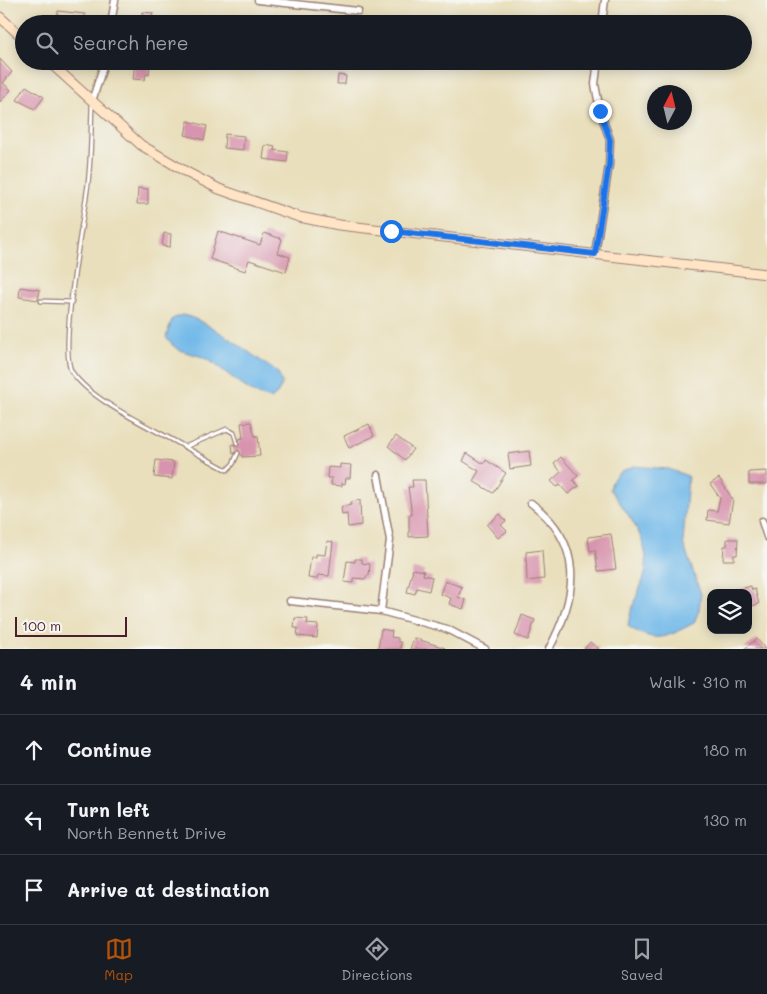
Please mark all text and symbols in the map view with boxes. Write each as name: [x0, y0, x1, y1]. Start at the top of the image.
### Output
search box: [15, 15, 752, 70]
icon: search: [33, 29, 61, 57]
text: Search here: [73, 30, 189, 55]
north arrow: [647, 85, 692, 130]
route end: [589, 100, 612, 123]
route start: [380, 220, 403, 243]
map controls: [707, 589, 752, 634]
button: layers: [707, 589, 752, 634]
scale bar: [15, 614, 128, 637]
text: 100 m: [22, 616, 61, 635]
text: 4 min: [20, 668, 77, 695]
text: Walk · 310 m: [649, 671, 747, 692]
icon: ahead: [20, 736, 48, 764]
text: Continue: [67, 737, 152, 762]
text: 180 m: [702, 739, 747, 760]
text: Turn left: [67, 797, 150, 822]
icon: left: [20, 806, 48, 834]
text: 130 m: [703, 809, 747, 830]
text: North Bennett Drive: [67, 822, 226, 843]
icon: arrive: [20, 876, 48, 904]
text: Arrive at destination: [67, 877, 270, 902]
tab: Map: [104, 935, 133, 984]
tab: Directions: [341, 935, 413, 984]
tab: Saved: [621, 935, 663, 984]

